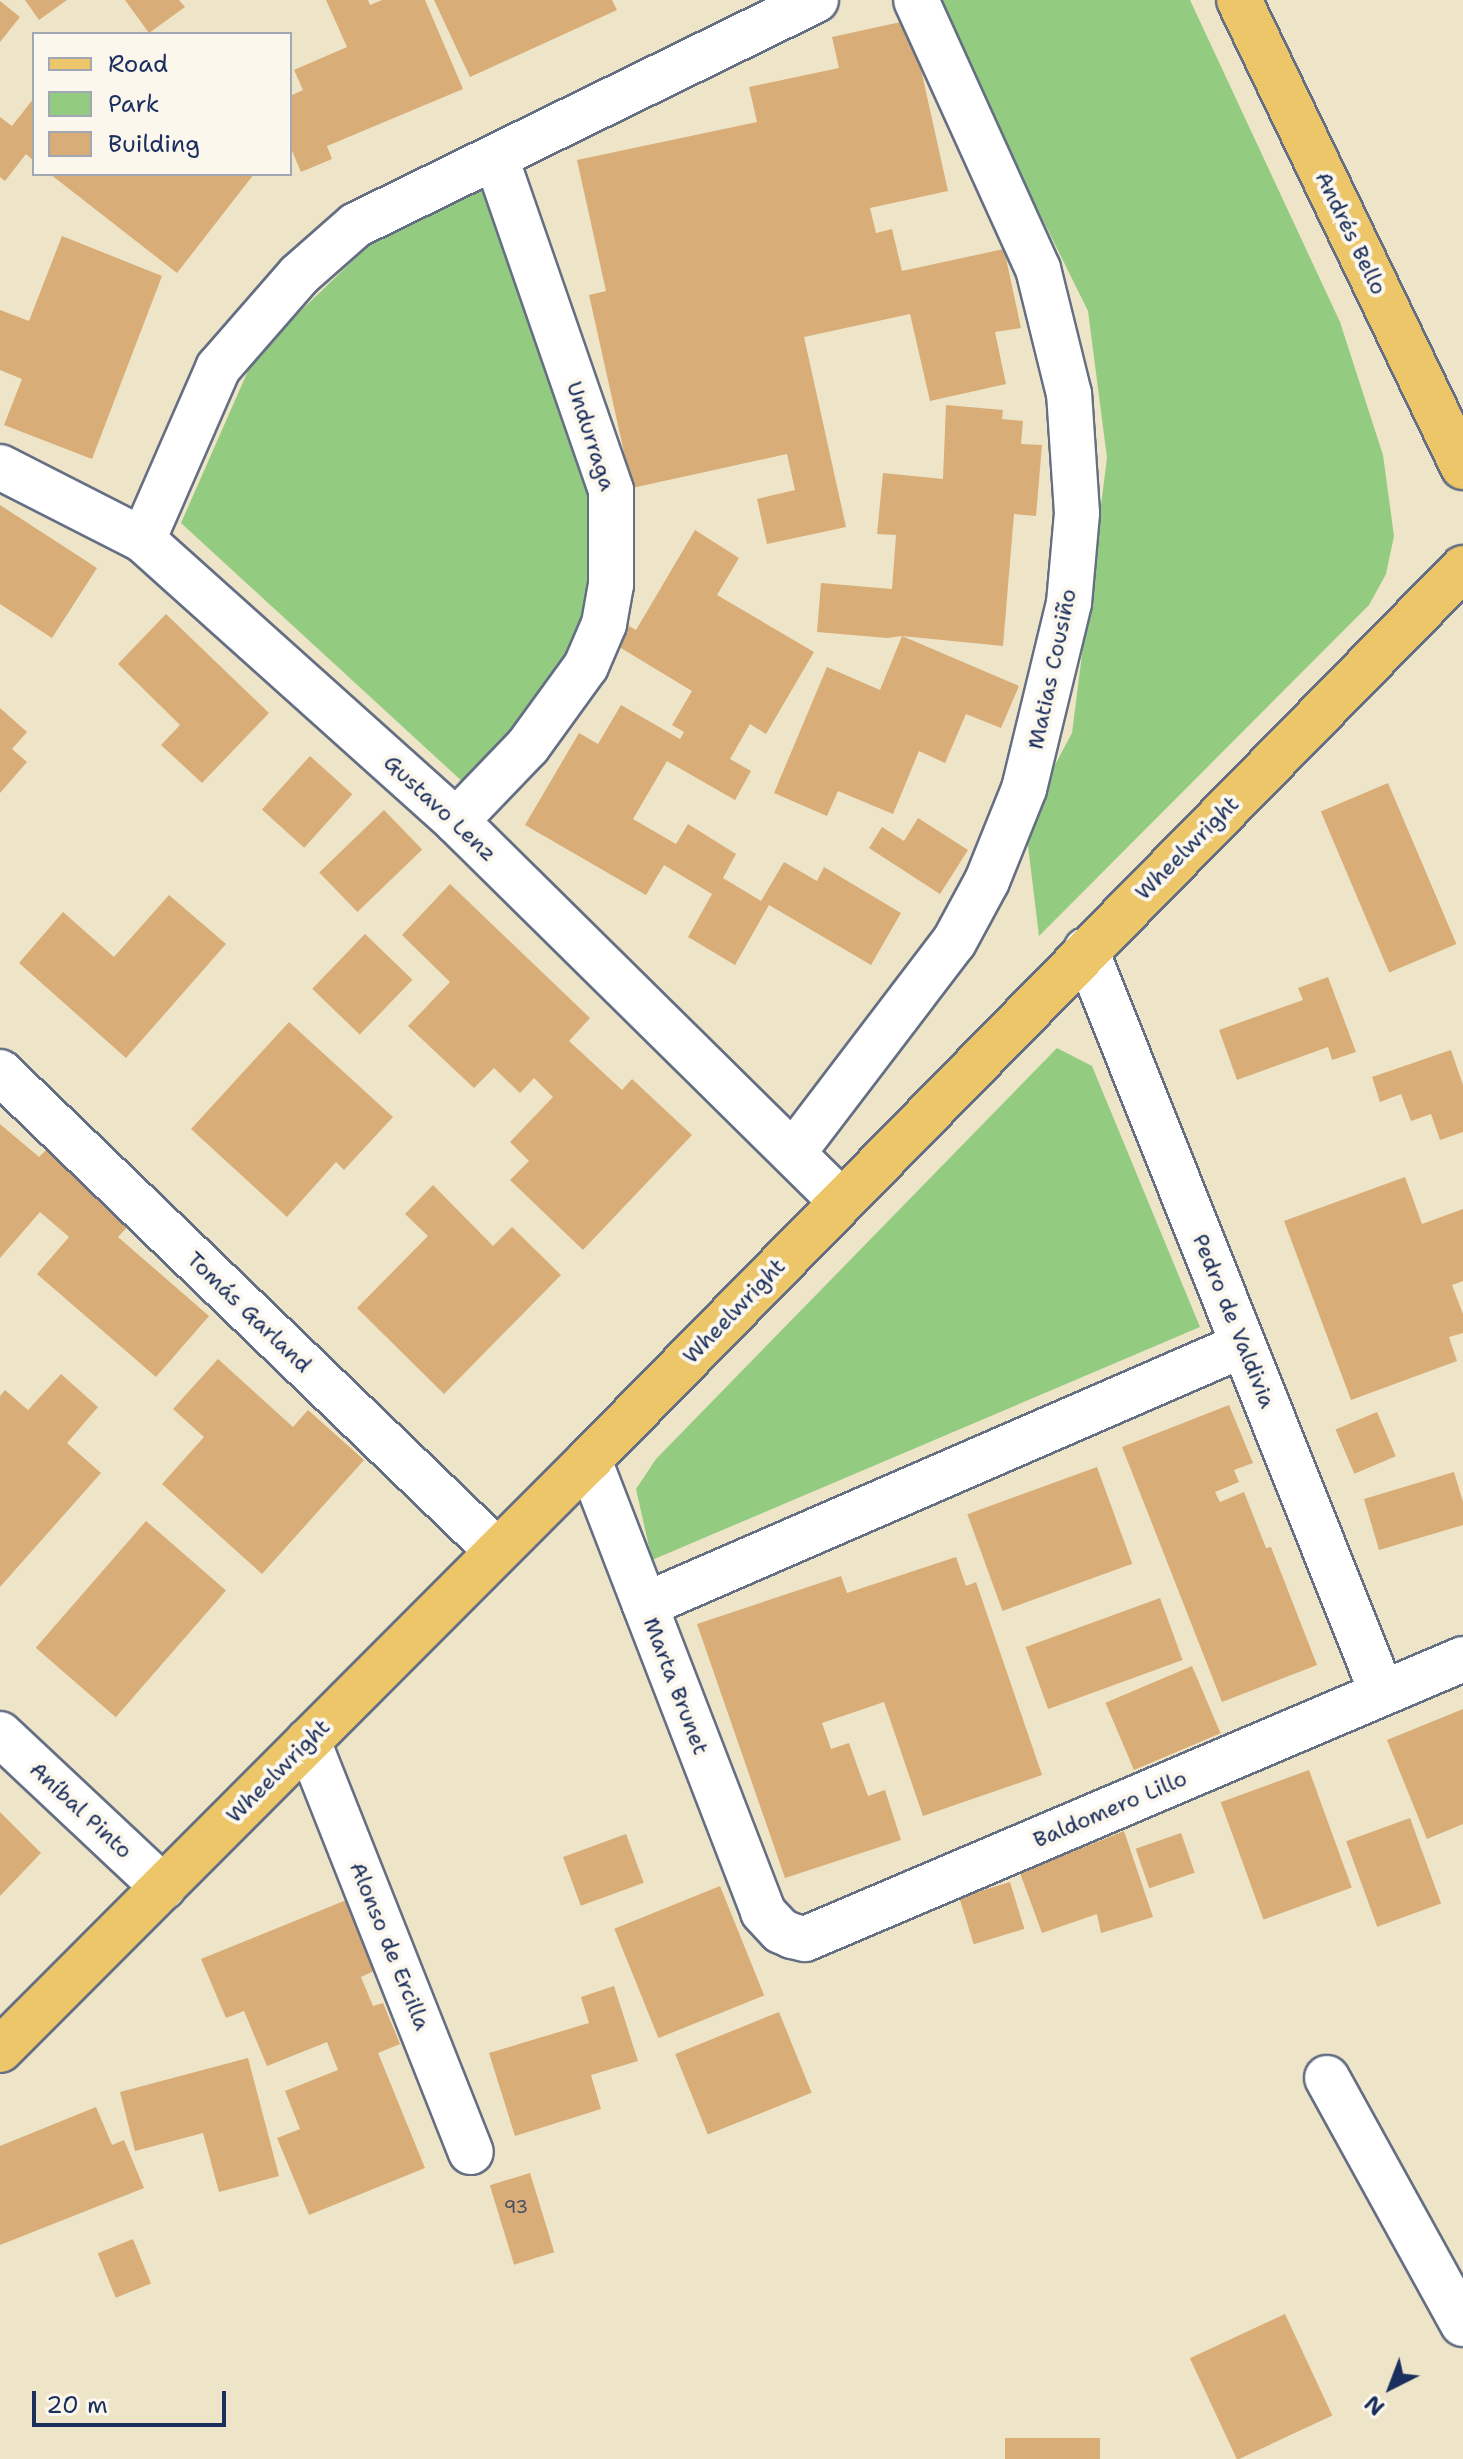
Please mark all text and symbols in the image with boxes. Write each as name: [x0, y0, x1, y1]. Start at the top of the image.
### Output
legend: [32, 32, 292, 176]
text: Road: [108, 48, 168, 80]
text: Park: [108, 88, 160, 120]
text: Building: [108, 128, 200, 160]
street label: Andrés Bello: [1310, 167, 1392, 299]
street label: Undurraga: [561, 378, 621, 494]
street label: Matias Cousiño: [1022, 586, 1082, 752]
street label: Gustavo Lenz: [378, 749, 502, 867]
street label: Wheelwright: [1130, 791, 1244, 905]
street label: Pedro de Valdivia: [1187, 1230, 1281, 1412]
street label: Tomás Garland: [181, 1246, 317, 1378]
street label: Wheelwright: [677, 1253, 791, 1369]
street label: Marta Brunet: [638, 1614, 714, 1758]
street label: Wheelwright: [221, 1714, 335, 1828]
street label: Aníbal Pinto: [24, 1756, 138, 1864]
street label: Baldomero Lillo: [1029, 1765, 1191, 1853]
street label: Alonso de Ercilla: [344, 1858, 436, 2034]
house number: 93: [504, 2196, 528, 2218]
north arrow: [1351, 2347, 1431, 2427]
scale bar: [36, 2375, 230, 2425]
text: 20 m: [46, 2389, 108, 2421]
text: N: [1358, 2389, 1391, 2422]

